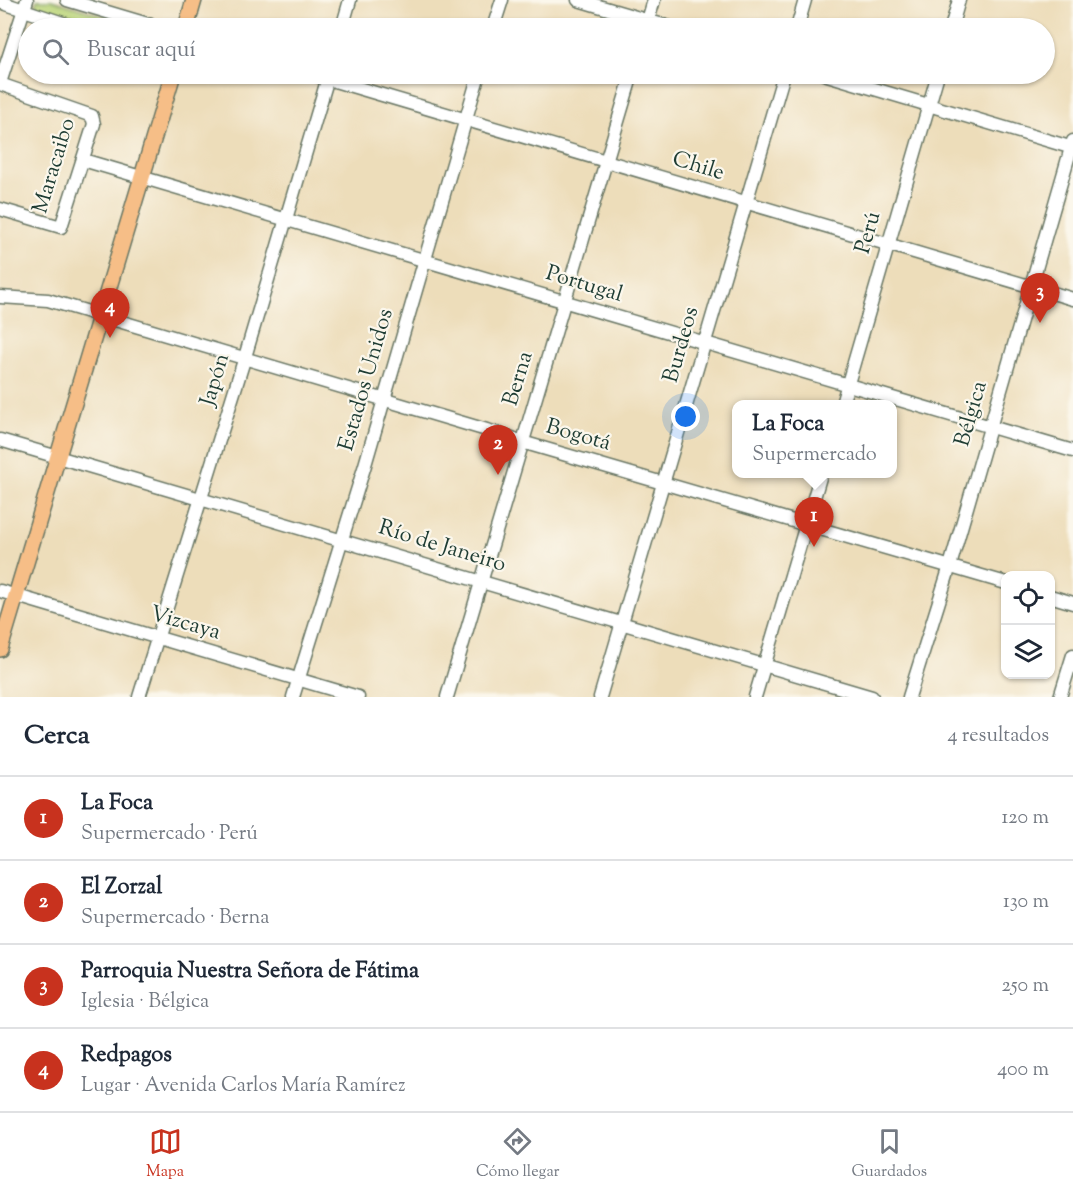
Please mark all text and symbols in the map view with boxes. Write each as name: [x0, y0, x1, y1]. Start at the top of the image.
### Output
search box: [18, 18, 1055, 84]
icon: search: [39, 35, 72, 68]
text: Buscar aquí: [87, 35, 196, 67]
street label: Maracaibo: [25, 114, 85, 218]
street label: Chile: [668, 144, 728, 190]
street label: Perú: [848, 208, 890, 258]
street label: Portugal: [542, 258, 626, 312]
pin: 3: [1020, 274, 1060, 323]
pin: 4: [90, 288, 130, 338]
street label: Burdeos: [656, 303, 708, 387]
street label: Estados Unidos: [331, 305, 403, 455]
street label: Berna: [496, 348, 542, 410]
street label: Japón: [193, 350, 239, 411]
street label: Bélgica: [947, 377, 997, 451]
popup: [732, 400, 897, 478]
your location: [671, 402, 700, 431]
text: La Foca: [752, 409, 824, 441]
street label: Bogotá: [542, 412, 614, 460]
pin: 2: [478, 426, 518, 475]
text: Supermercado: [752, 441, 877, 470]
pin: 1: [794, 498, 834, 547]
street label: Río de Janeiro: [374, 512, 510, 582]
map controls: [1001, 571, 1055, 679]
button: locate: [1001, 571, 1055, 625]
street label: Vizcaya: [146, 599, 224, 649]
button: layers: [1001, 625, 1055, 679]
text: Cerca: [24, 718, 90, 755]
text: 4 resultados: [947, 722, 1049, 751]
text: La Foca: [81, 788, 153, 820]
text: 1: [40, 804, 47, 833]
text: 120 m: [1001, 804, 1049, 833]
text: Supermercado · Perú: [81, 820, 258, 849]
text: El Zorzal: [81, 872, 162, 904]
text: 2: [39, 888, 48, 917]
text: 130 m: [1003, 888, 1049, 917]
text: Supermercado · Berna: [81, 904, 270, 933]
text: Parroquia Nuestra Señora de Fátima: [81, 956, 419, 988]
text: 3: [39, 972, 48, 1001]
text: 250 m: [1001, 972, 1049, 1001]
text: Iglesia · Bélgica: [81, 988, 209, 1017]
text: Redpagos: [81, 1040, 172, 1072]
text: 4: [38, 1056, 49, 1085]
text: 400 m: [997, 1056, 1049, 1085]
text: Lugar · Avenida Carlos María Ramírez: [81, 1072, 406, 1101]
tab: Mapa: [146, 1125, 184, 1184]
tab: Cómo llegar: [476, 1125, 560, 1184]
tab: Guardados: [851, 1125, 927, 1184]

